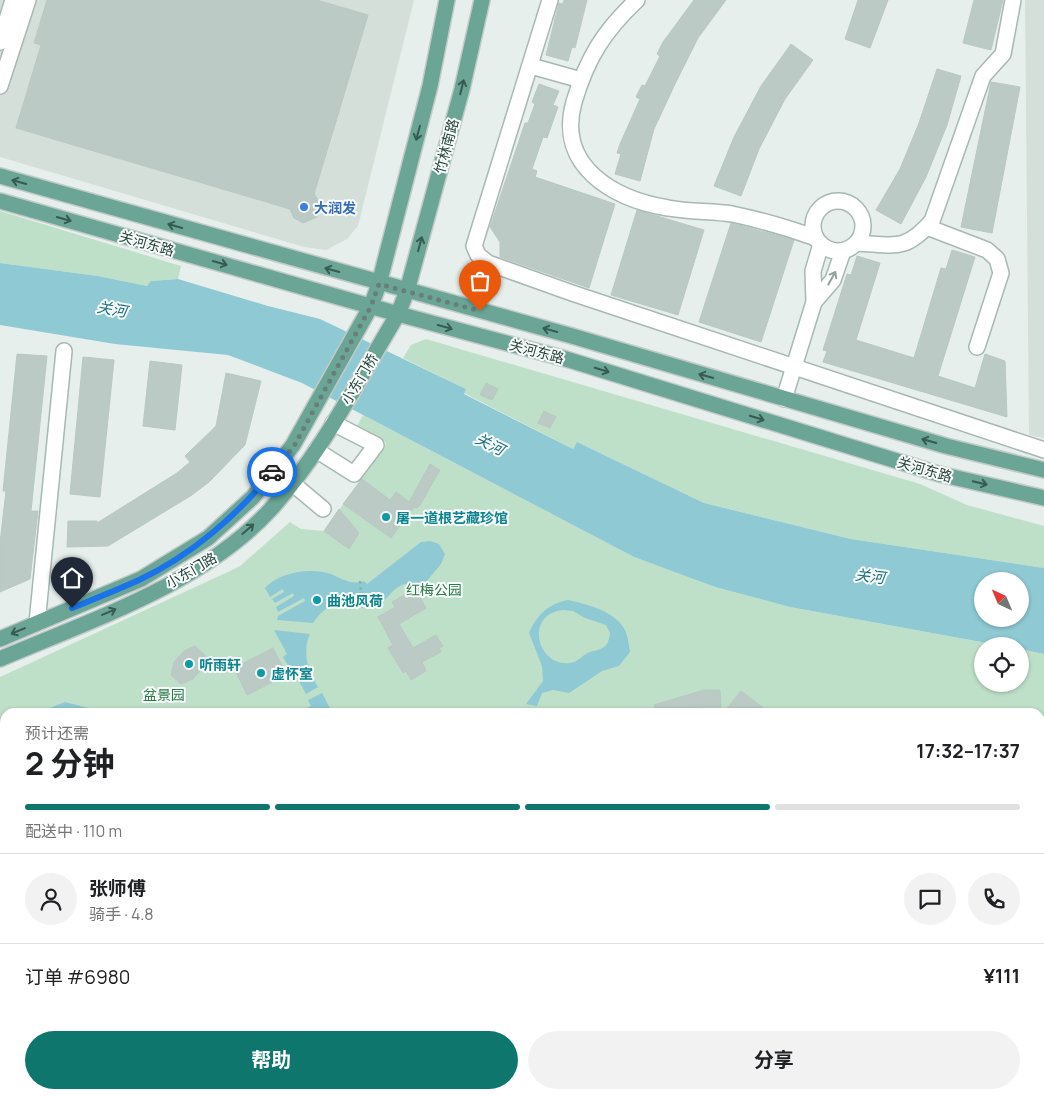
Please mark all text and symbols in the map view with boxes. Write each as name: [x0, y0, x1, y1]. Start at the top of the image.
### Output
one-way arrow: [458, 80, 467, 96]
street label: 竹林南路: [430, 116, 462, 176]
one-way arrow: [413, 125, 422, 141]
one-way arrow: [12, 176, 28, 186]
place label: 大润发: [314, 198, 356, 217]
marker: 大润发: [298, 201, 310, 213]
one-way arrow: [55, 215, 71, 224]
one-way arrow: [168, 221, 184, 230]
street label: 关河东路: [117, 226, 177, 260]
one-way arrow: [415, 237, 425, 253]
one-way arrow: [212, 259, 228, 269]
pin: [459, 260, 501, 311]
one-way arrow: [324, 265, 340, 275]
icon: bag: [466, 267, 494, 295]
one-way arrow: [827, 271, 837, 286]
water label: 关河: [95, 296, 132, 322]
one-way arrow: [437, 323, 453, 332]
one-way arrow: [542, 325, 558, 334]
street label: 关河东路: [507, 335, 567, 367]
street label: 小东门桥: [336, 350, 382, 408]
one-way arrow: [594, 366, 610, 376]
one-way arrow: [698, 370, 714, 380]
one-way arrow: [749, 413, 765, 423]
water label: 关河: [472, 428, 511, 461]
one-way arrow: [921, 436, 937, 446]
courier: [247, 447, 297, 497]
street label: 关河东路: [895, 452, 955, 486]
icon: car: [258, 458, 286, 486]
one-way arrow: [972, 479, 988, 488]
place label: 屠一道根艺藏珍馆: [396, 508, 508, 527]
marker: 屠一道根艺藏珍馆: [380, 511, 392, 523]
one-way arrow: [241, 524, 254, 535]
street label: 小东门路: [162, 548, 220, 592]
pin: [51, 557, 93, 608]
icon: home: [58, 564, 86, 592]
water label: 关河: [854, 564, 889, 589]
north arrow: [974, 572, 1029, 628]
map controls: [974, 572, 1029, 692]
park label: 红梅公园: [406, 580, 462, 599]
place label: 曲池风荷: [327, 591, 383, 610]
marker: 曲池风荷: [311, 594, 323, 606]
one-way arrow: [101, 607, 116, 616]
one-way arrow: [11, 627, 26, 637]
button: locate: [974, 637, 1029, 692]
place label: 听雨轩: [199, 655, 241, 674]
marker: 听雨轩: [183, 658, 195, 670]
place label: 虚怀室: [271, 664, 313, 683]
marker: 虚怀室: [255, 667, 267, 679]
park label: 盆景园: [143, 685, 185, 704]
text: 预计还需: [25, 722, 89, 744]
text: 17:32–17:37: [916, 738, 1020, 764]
text: 2 分钟: [25, 741, 114, 785]
text: 配送中 · 110 m: [25, 820, 122, 842]
button: person: [25, 873, 77, 925]
button: chat: [904, 873, 956, 925]
button: phone: [968, 873, 1020, 925]
text: 张师傅: [89, 875, 146, 901]
text: 骑手 · 4.8: [89, 903, 153, 925]
text: ¥111: [983, 963, 1020, 989]
text: 订单 #6980: [25, 964, 130, 990]
button: 帮助: [25, 1031, 518, 1089]
button: 分享: [528, 1031, 1020, 1089]

